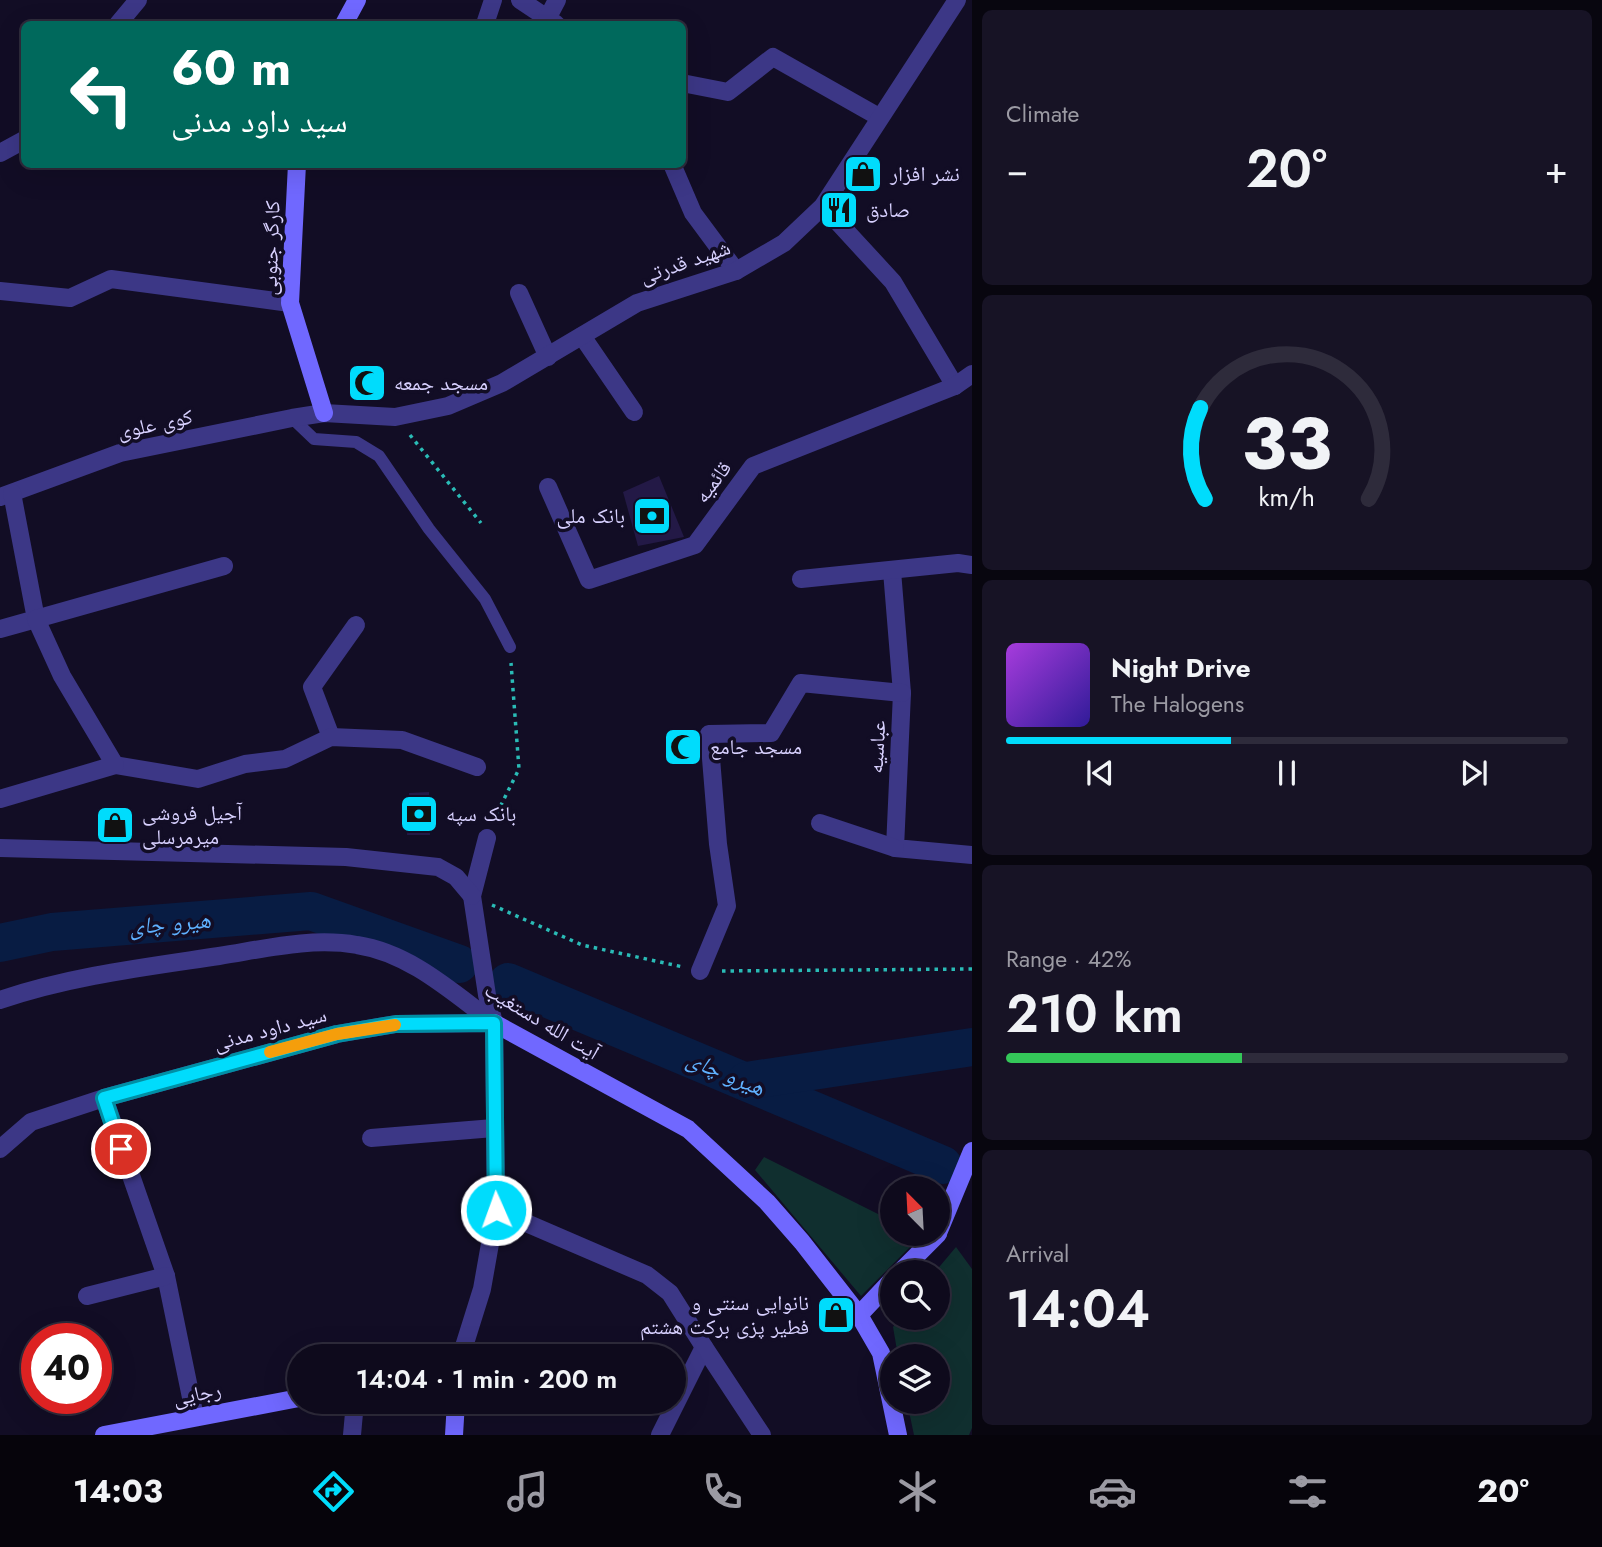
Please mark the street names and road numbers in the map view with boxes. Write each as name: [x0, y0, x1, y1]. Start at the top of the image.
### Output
street label: کارگر جنوبی: [254, 200, 288, 296]
street label: شهید قدرتی: [636, 232, 734, 292]
street label: کوی علوی: [115, 401, 196, 447]
street label: قائمیه: [687, 455, 739, 509]
street label: عباسیه: [861, 719, 893, 774]
street label: آیت الله دستغیب: [479, 975, 606, 1068]
street label: سید داود مدنی: [210, 1000, 330, 1058]
street label: رجایی: [170, 1375, 224, 1413]

